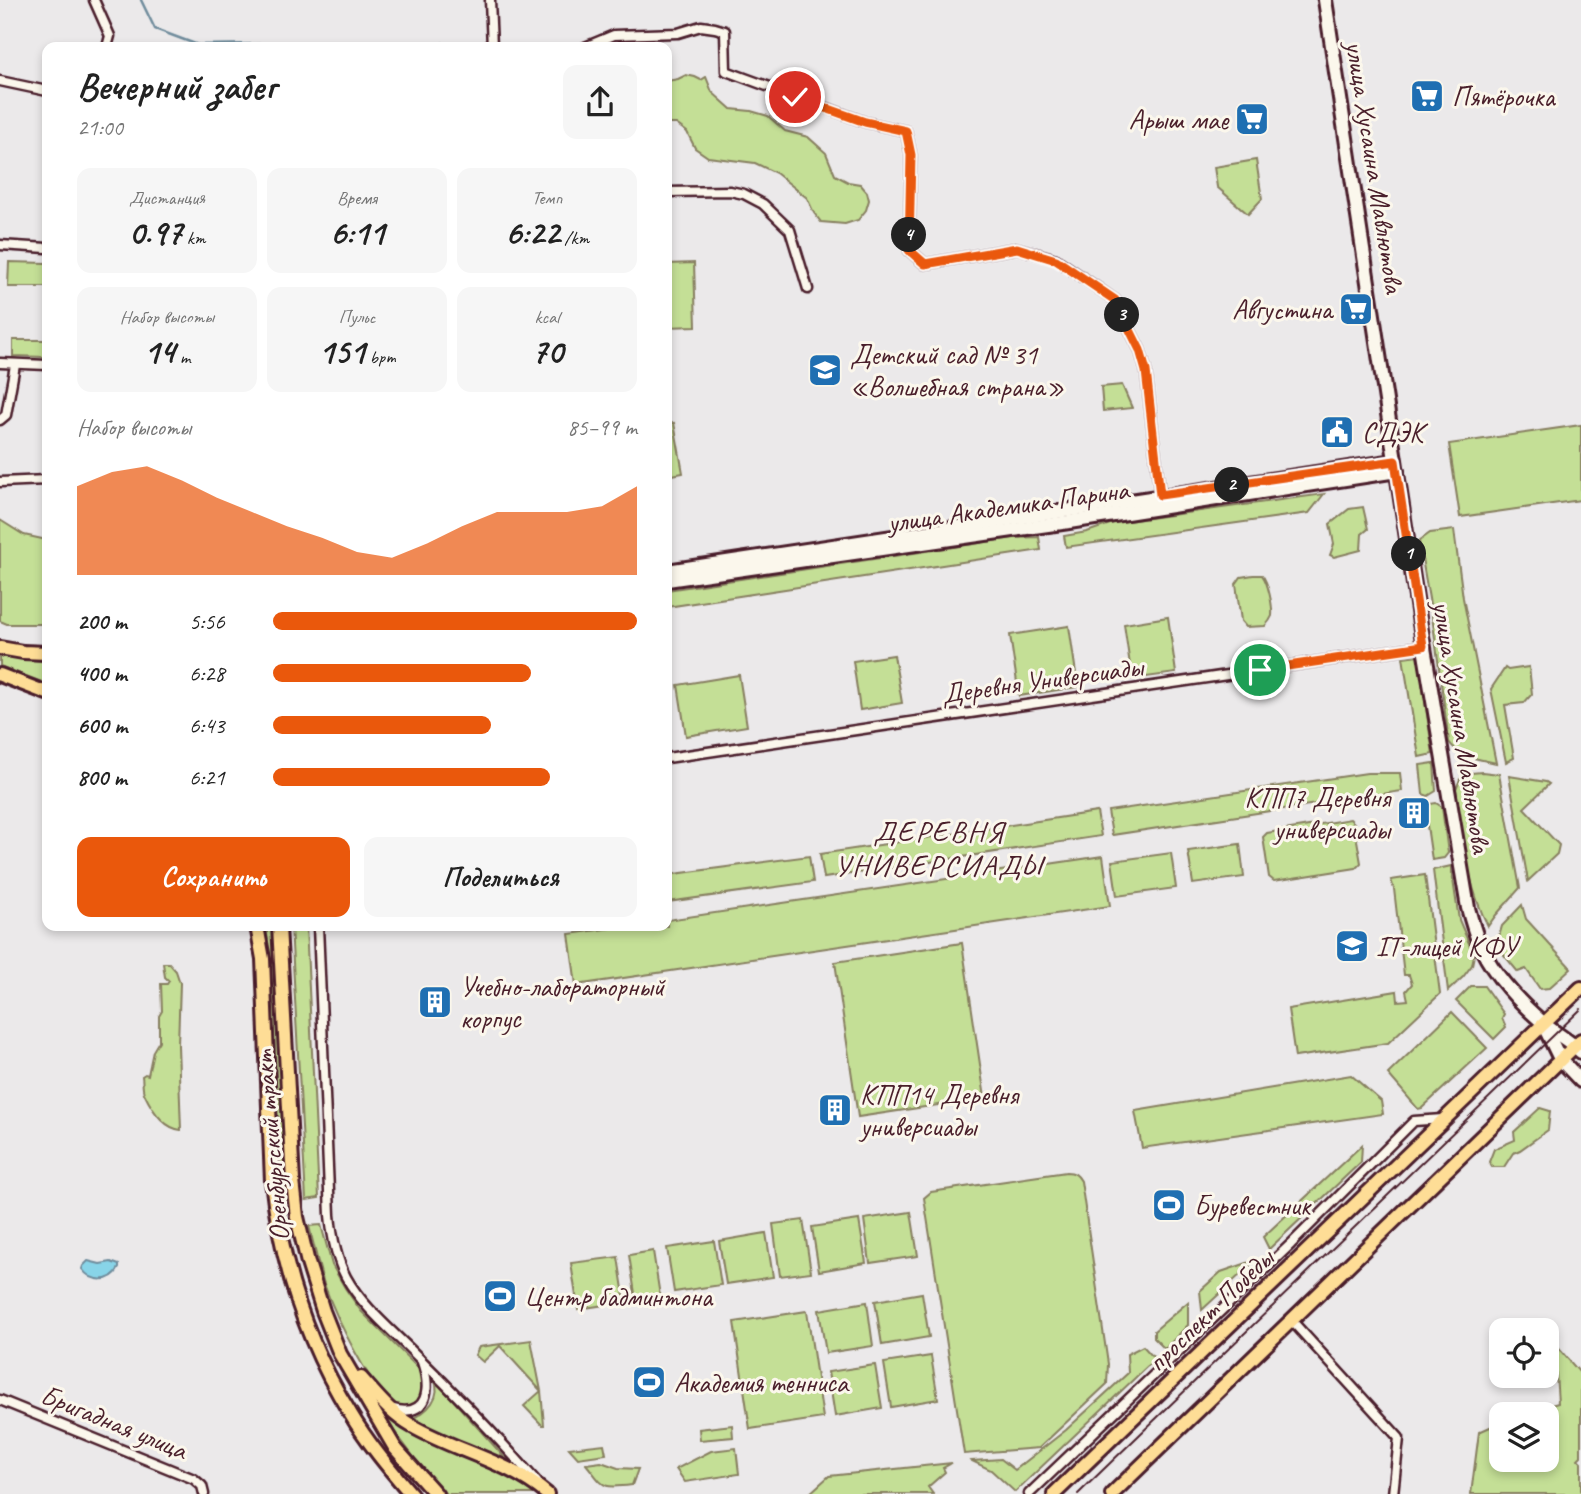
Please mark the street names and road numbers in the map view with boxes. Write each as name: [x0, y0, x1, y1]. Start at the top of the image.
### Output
street label: улица Хусаина Мавлютова: [1338, 37, 1412, 297]
street label: улица Академика Парина: [883, 472, 1133, 541]
street label: улица Хусаина Мавлютова: [1425, 597, 1499, 857]
street label: Деревня Универсиады: [939, 648, 1147, 711]
street label: Оренбургский тракт: [245, 1048, 297, 1243]
street label: проспект Победы: [1139, 1239, 1282, 1379]
street label: Бригадная улица: [36, 1377, 194, 1468]

